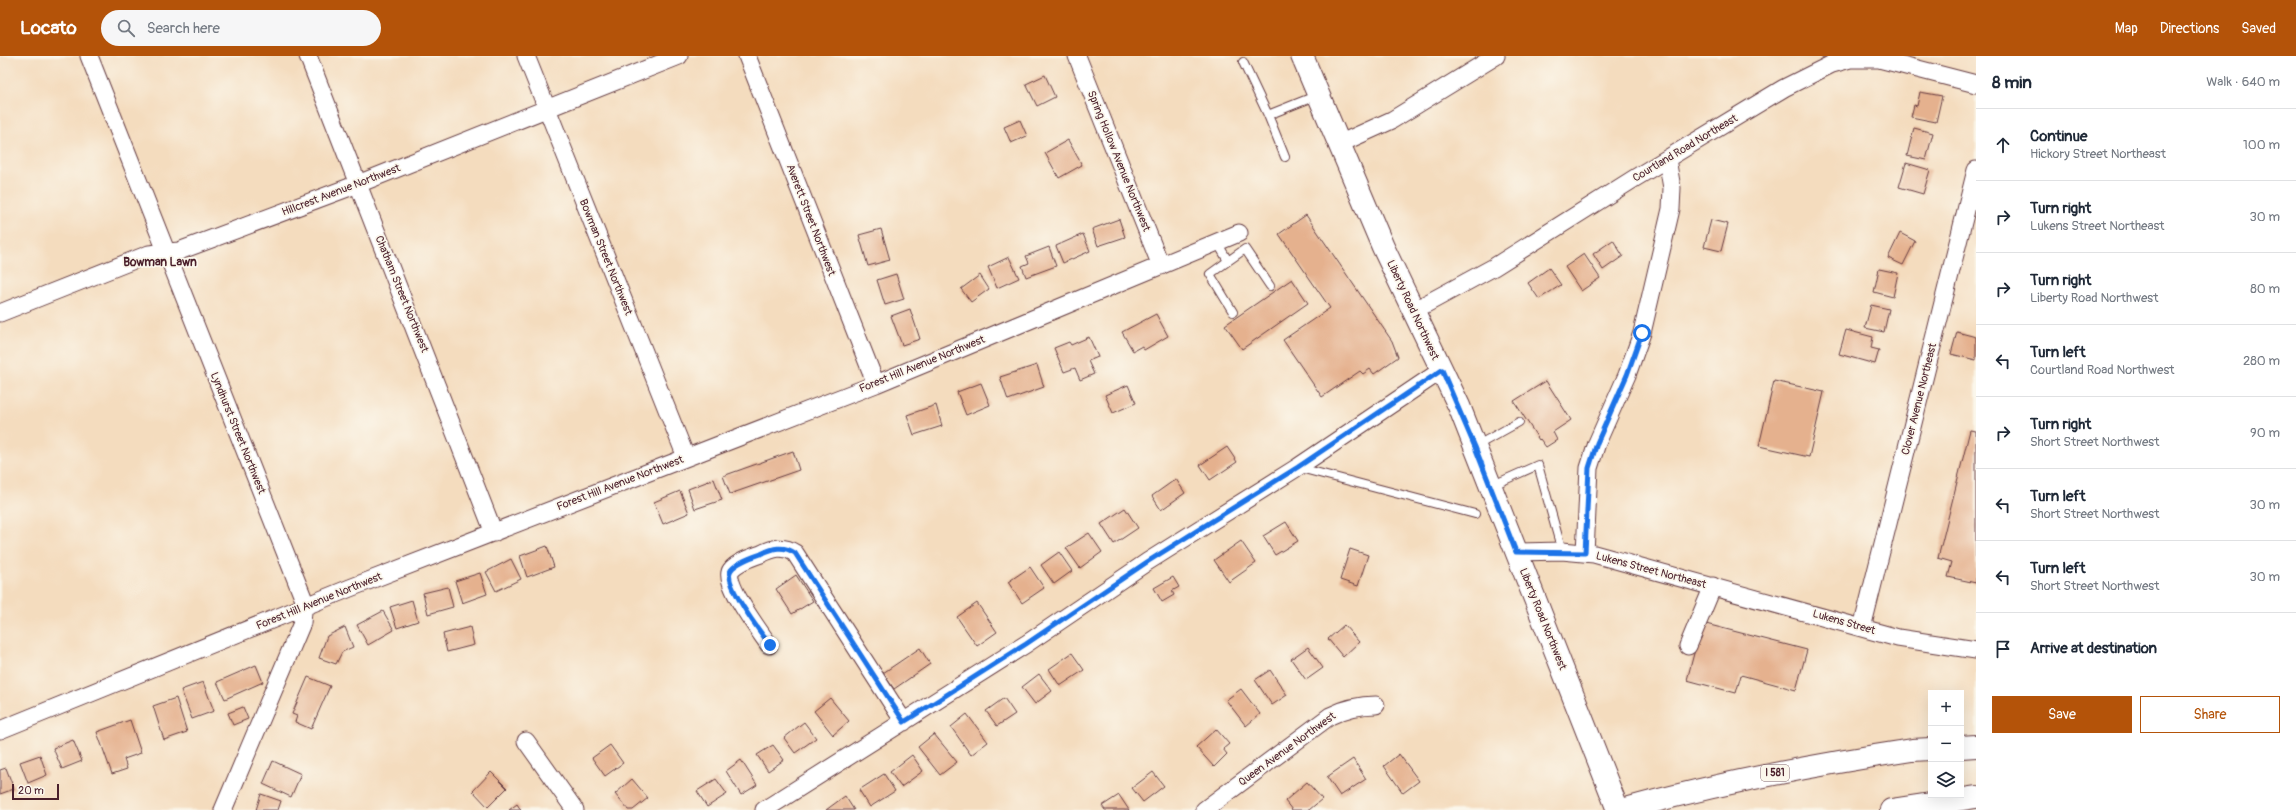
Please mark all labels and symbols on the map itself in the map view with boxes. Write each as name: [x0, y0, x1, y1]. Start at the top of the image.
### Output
street label: Spring Hollow Avenue Northwest: [1085, 89, 1153, 234]
street label: Courtland Road Northeast: [1630, 111, 1740, 184]
street label: Hillcrest Avenue Northwest: [280, 161, 403, 219]
street label: Averett Street Northwest: [784, 162, 839, 278]
street label: Bowman Street Northwest: [577, 197, 635, 317]
street label: Chatham Street Northwest: [373, 234, 432, 355]
district label: Bowman Lawn: [123, 255, 197, 270]
street label: Liberty Road Northwest: [1384, 258, 1442, 362]
route start: [1633, 324, 1651, 342]
street label: Forest Hill Avenue Northwest: [857, 333, 987, 395]
street label: Clover Avenue Northeast: [1899, 341, 1939, 456]
street label: Lyndhurst Street Northwest: [208, 370, 269, 496]
street label: Forest Hill Avenue Northwest: [555, 453, 686, 513]
street label: Lukens Street Northeast: [1594, 549, 1708, 591]
street label: Liberty Road Northwest: [1517, 566, 1570, 672]
street label: Forest Hill Avenue Northwest: [254, 570, 384, 632]
street label: Lukens Street: [1811, 607, 1877, 637]
route end: [761, 636, 779, 654]
street label: Queen Avenue Northwest: [1236, 709, 1339, 789]
road number: I 581: [1761, 765, 1789, 781]
scale bar: [12, 782, 59, 801]

